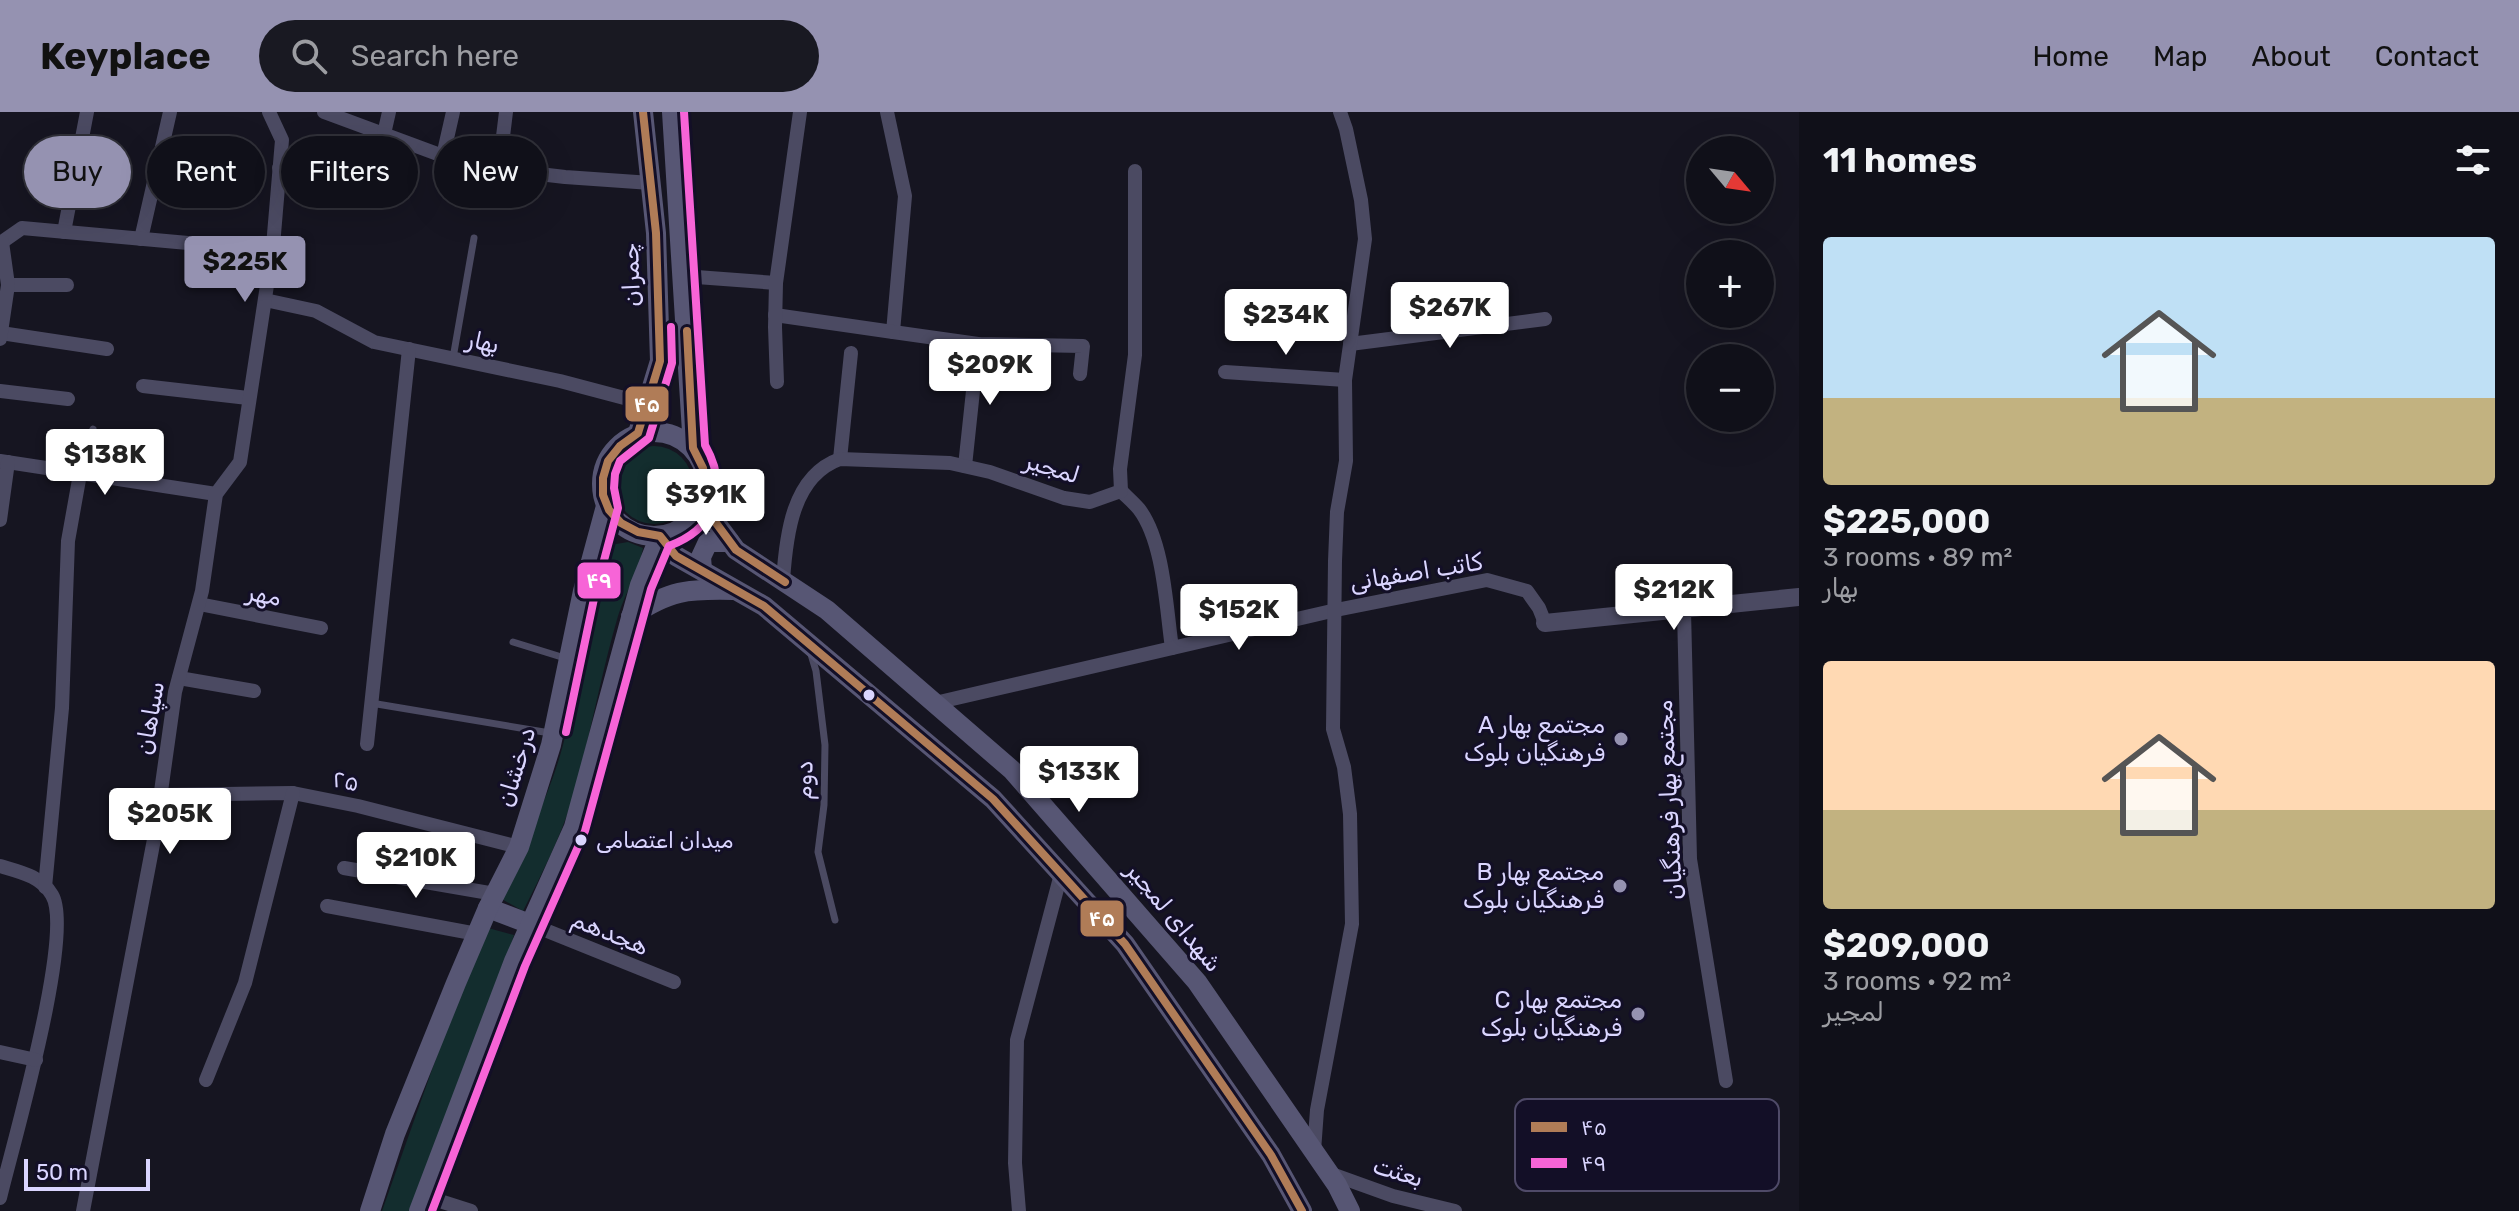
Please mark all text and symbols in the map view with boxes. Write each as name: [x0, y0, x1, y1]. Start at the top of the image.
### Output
search box: [259, 20, 819, 92]
text: Keyplace: [40, 33, 211, 79]
icon: search: [287, 34, 331, 78]
text: Search here: [351, 38, 519, 74]
text: Home: [2032, 40, 2109, 73]
text: Map: [2153, 40, 2207, 73]
text: About: [2251, 40, 2331, 73]
text: Contact: [2375, 40, 2479, 73]
chip: Buy: [24, 136, 131, 208]
chip: Rent: [147, 136, 265, 208]
chip: Filters: [281, 136, 418, 208]
chip: New: [434, 136, 547, 208]
north arrow: [1686, 136, 1774, 224]
map controls: [1686, 136, 1774, 432]
icon: filters: [2451, 138, 2495, 182]
text: 11 homes: [1823, 140, 1977, 181]
pin: $225K: [189, 236, 301, 304]
button: +: [1686, 240, 1774, 328]
street label: چمران: [616, 243, 646, 307]
text: $225K: [202, 246, 288, 277]
pin: $267K: [1394, 282, 1506, 350]
pin: $234K: [1230, 289, 1342, 357]
icon: home: [2087, 289, 2231, 433]
text: $267K: [1409, 292, 1491, 323]
text: $234K: [1243, 299, 1329, 330]
street label: بهار: [462, 324, 502, 359]
pin: $209K: [934, 339, 1046, 407]
button: −: [1686, 344, 1774, 432]
text: $209K: [947, 349, 1033, 380]
line badge: ۴۵: [624, 385, 670, 423]
text: ۴۵: [633, 391, 661, 418]
pin: $138K: [49, 429, 161, 497]
text: $138K: [64, 439, 146, 470]
street label: لمجیر: [1019, 446, 1083, 490]
pin: $391K: [650, 469, 762, 537]
text: $391K: [665, 479, 747, 510]
text: $225,000: [1823, 501, 1990, 542]
text: 3 rooms · 89 m²: [1823, 542, 2012, 573]
street label: کاتب اصفهانی: [1347, 548, 1485, 596]
line badge: ۴۹: [576, 561, 622, 600]
pin: $212K: [1618, 564, 1730, 632]
text: ۴۹: [586, 567, 612, 594]
text: بهار: [1823, 573, 1859, 604]
text: $212K: [1633, 574, 1715, 605]
street label: مهر: [242, 578, 284, 612]
pin: $152K: [1183, 584, 1295, 652]
text: $152K: [1198, 594, 1280, 625]
street label: سپاهان: [130, 679, 172, 757]
unlabelled marker: [861, 687, 877, 703]
street label: مجتمع بهار فرهنگیان: [1650, 699, 1691, 901]
place label: A مجتمع بهار فرهنگیان بلوک: [1464, 711, 1605, 767]
icon: home: [2087, 713, 2231, 857]
street label: درخشان: [491, 724, 541, 810]
marker: A مجتمع بهار فرهنگیان بلوک: [1612, 730, 1630, 748]
pin: $133K: [1023, 746, 1135, 814]
text: $133K: [1038, 756, 1120, 787]
street label: دوم: [789, 760, 821, 800]
street label: ۲۵: [330, 765, 362, 797]
pin: $205K: [114, 788, 226, 856]
text: $205K: [127, 798, 213, 829]
place label: میدان اعتصامی: [596, 827, 733, 854]
pin: $210K: [360, 832, 472, 900]
marker: میدان اعتصامی: [573, 832, 589, 848]
text: $210K: [375, 842, 457, 873]
street label: شهدای لمجیر: [1119, 855, 1228, 978]
place label: B مجتمع بهار فرهنگیان بلوک: [1463, 858, 1604, 914]
marker: B مجتمع بهار فرهنگیان بلوک: [1611, 877, 1629, 895]
line badge: ۴۵: [1079, 899, 1125, 938]
street label: هجدهم: [567, 905, 653, 962]
text: ۴۵: [1088, 905, 1116, 932]
text: $209,000: [1823, 925, 1990, 966]
text: 3 rooms · 92 m²: [1823, 966, 2011, 997]
place label: C مجتمع بهار فرهنگیان بلوک: [1481, 986, 1622, 1042]
text: لمجیر: [1823, 997, 1884, 1028]
marker: C مجتمع بهار فرهنگیان بلوک: [1629, 1005, 1647, 1023]
legend: [1515, 1099, 1779, 1191]
text: ۴۵: [1581, 1114, 1607, 1141]
text: ۴۹: [1581, 1150, 1606, 1177]
street label: بعثت: [1369, 1151, 1427, 1193]
scale bar: [24, 1155, 150, 1191]
text: 50 m: [36, 1159, 88, 1186]

